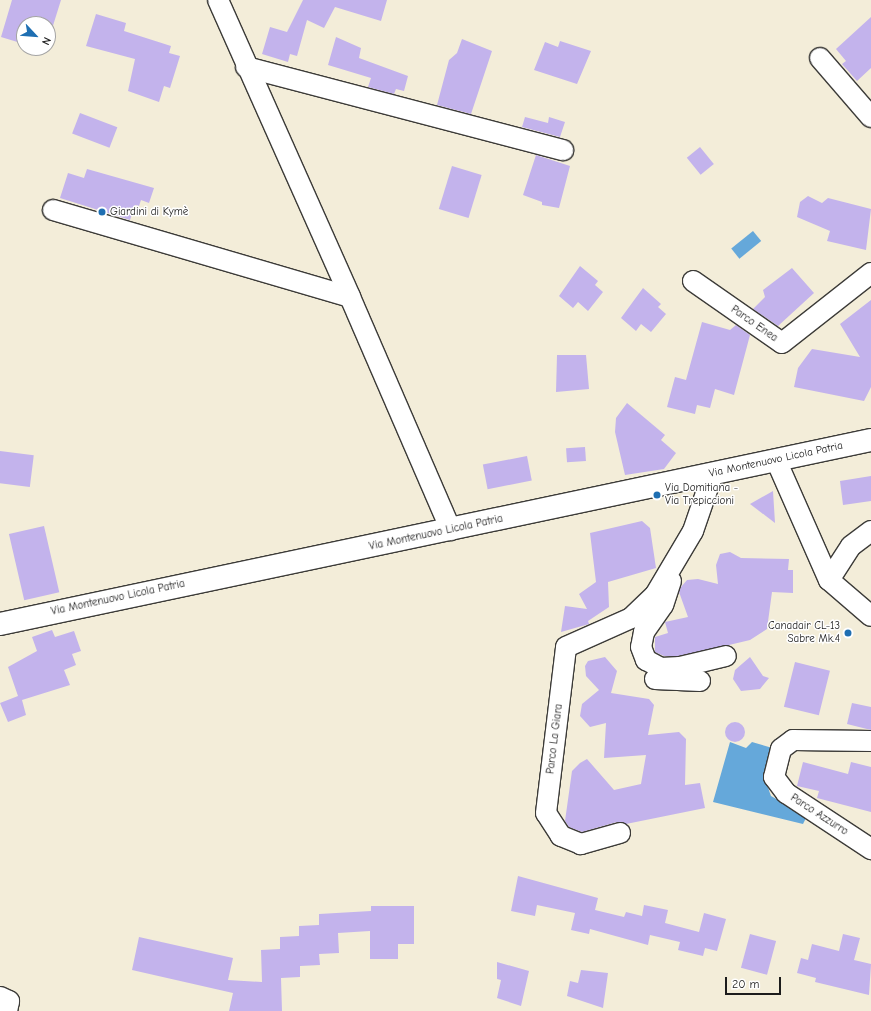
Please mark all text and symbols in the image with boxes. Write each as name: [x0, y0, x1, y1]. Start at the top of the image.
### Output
north arrow: [16, 16, 56, 56]
text: N: [39, 35, 54, 47]
place label: Giardini di Kymè: [110, 205, 188, 219]
marker: Giardini di Kymè: [97, 207, 107, 217]
street label: Parco Enea: [728, 303, 780, 345]
street label: Via Montenuovo Licola Patria: [708, 439, 844, 481]
place label: Via Domitiana - Via Trepiccioni: [665, 482, 738, 508]
marker: Via Domitiana - Via Trepiccioni: [652, 490, 662, 500]
street label: Via Montenuovo Licola Patria: [368, 512, 504, 554]
street label: Via Montenuovo Licola Patria: [50, 577, 186, 619]
place label: Canadair CL-13 Sabre Mk.4: [768, 620, 840, 646]
marker: Canadair CL-13 Sabre Mk.4: [843, 628, 853, 638]
street label: Parco La Giara: [544, 703, 566, 775]
street label: Parco Azzurro: [788, 791, 850, 839]
scale bar: [727, 969, 783, 995]
text: 20 m: [732, 977, 760, 991]

